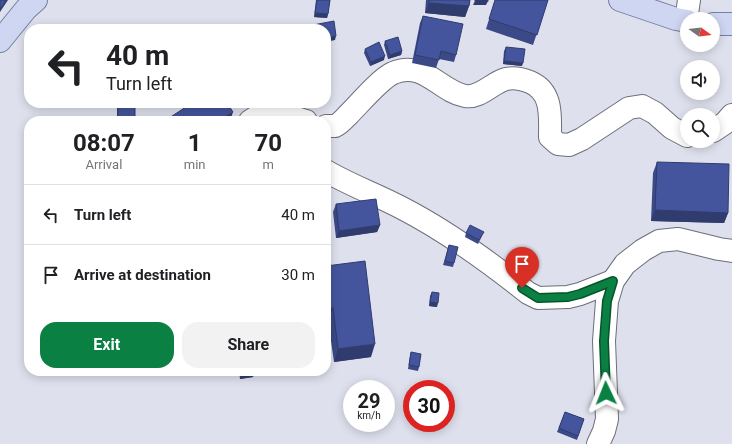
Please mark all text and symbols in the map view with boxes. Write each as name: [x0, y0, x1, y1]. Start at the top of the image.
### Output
north arrow: [680, 12, 720, 52]
map controls: [680, 12, 720, 148]
text: 40 m: [106, 39, 169, 72]
icon: left: [40, 40, 92, 92]
button: sound: [680, 60, 720, 100]
text: Turn left: [106, 73, 172, 94]
button: search: [680, 108, 720, 148]
text: 08:07: [73, 129, 135, 157]
text: 1: [188, 129, 202, 157]
text: 70: [254, 129, 282, 157]
text: Arrival: [85, 157, 122, 172]
text: min: [184, 157, 206, 172]
text: m: [263, 157, 274, 172]
icon: left: [40, 204, 62, 226]
text: Turn left: [74, 206, 131, 224]
text: 40 m: [281, 206, 315, 224]
pin: [505, 247, 539, 288]
icon: arrive: [511, 253, 533, 275]
icon: arrive: [40, 264, 62, 286]
text: Arrive at destination: [74, 266, 211, 284]
text: 30 m: [281, 266, 315, 284]
button: Exit: [40, 322, 174, 368]
button: Share: [182, 322, 315, 368]
position arrow: [585, 372, 627, 414]
speed limit sign: 30: [403, 380, 455, 432]
text: 29: [358, 389, 380, 413]
text: km/h: [357, 410, 381, 421]

